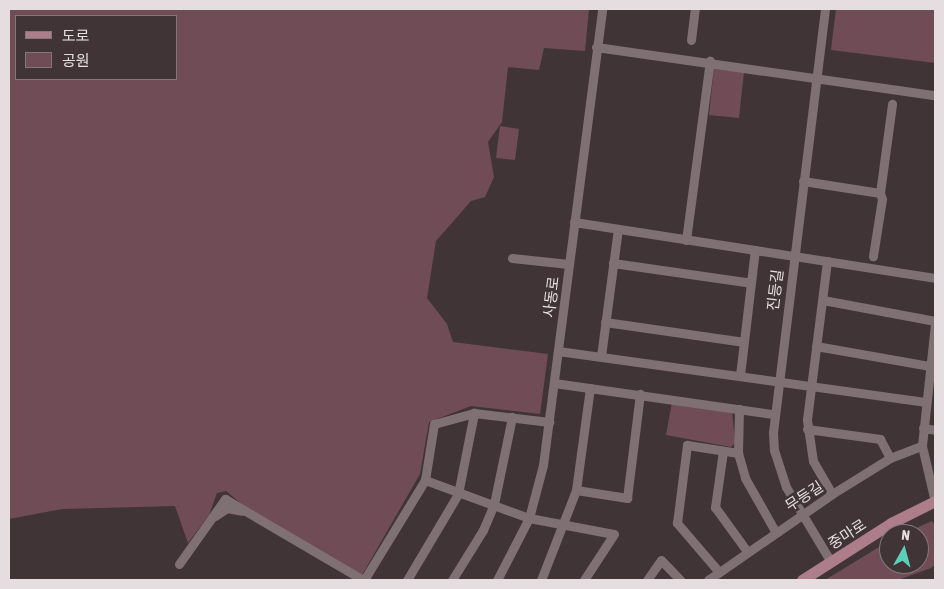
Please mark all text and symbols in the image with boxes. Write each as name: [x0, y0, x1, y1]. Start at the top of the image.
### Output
legend: [15, 15, 178, 80]
text: 도로: [62, 27, 90, 44]
text: 공원: [62, 52, 90, 69]
street label: 진등길: [764, 268, 786, 312]
street label: 사동로: [540, 275, 562, 319]
street label: 무등길: [782, 477, 826, 515]
street label: 중마로: [825, 515, 869, 553]
north arrow: [879, 524, 929, 574]
text: N: [901, 527, 911, 544]

